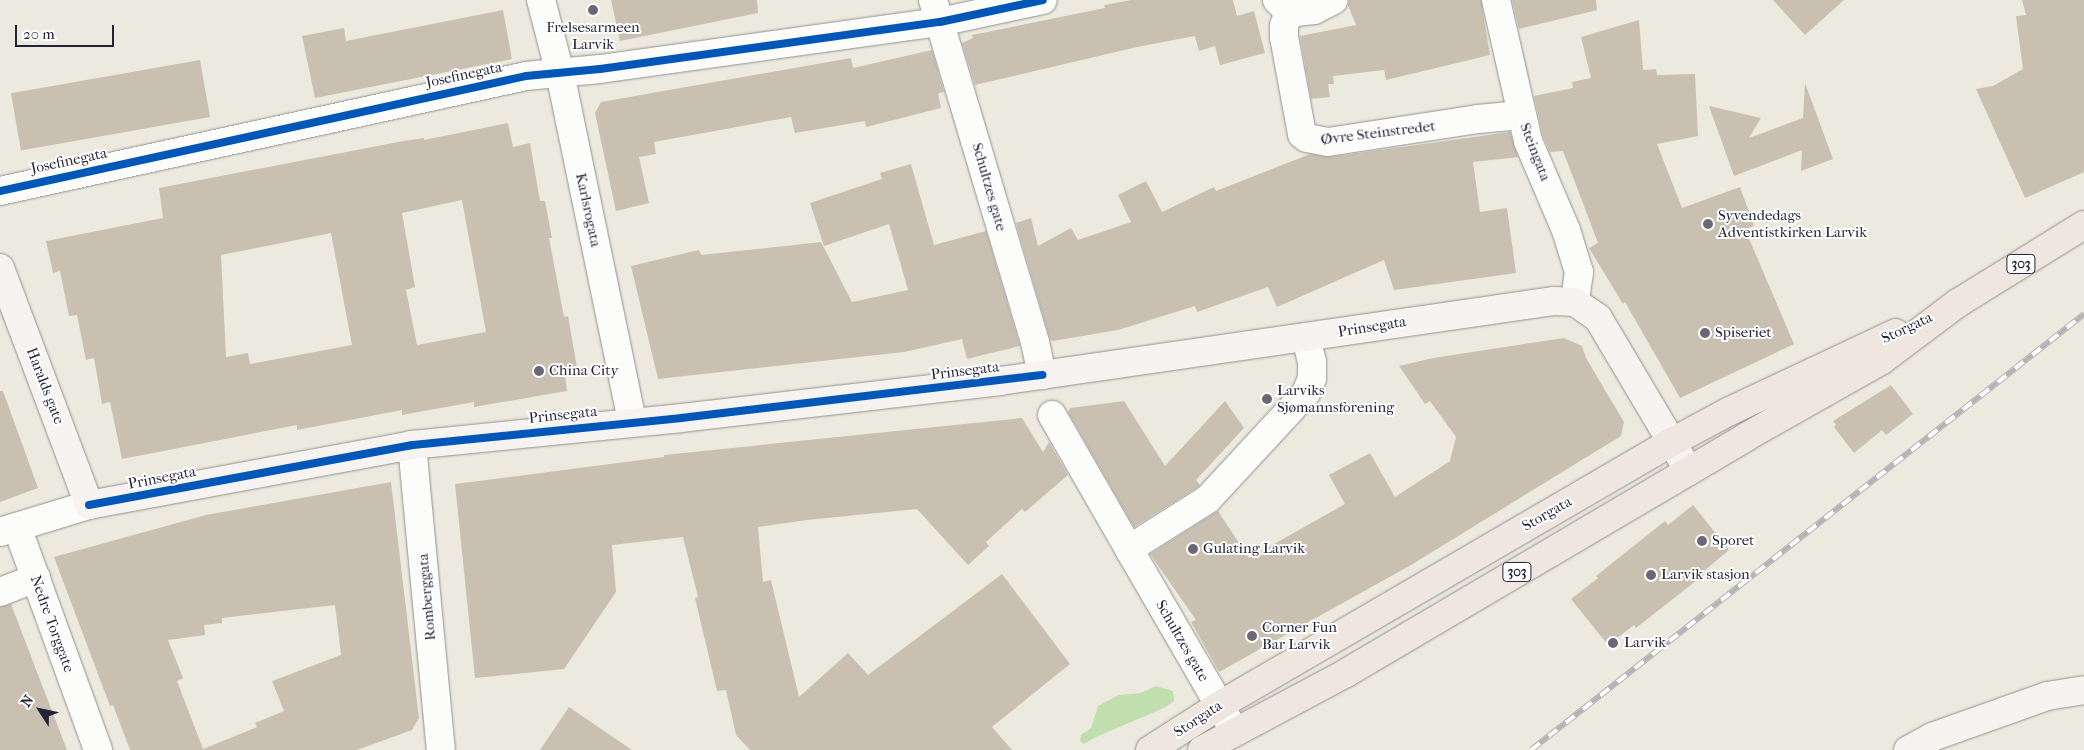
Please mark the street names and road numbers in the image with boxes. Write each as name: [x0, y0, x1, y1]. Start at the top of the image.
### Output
street label: Josefinegata: [424, 58, 504, 92]
street label: Øvre Steinstredet: [1320, 117, 1436, 149]
street label: Steingata: [1516, 120, 1554, 184]
street label: Schultzes gate: [968, 141, 1010, 233]
street label: Josefinegata: [29, 144, 109, 178]
street label: Karlsrogata: [571, 171, 605, 249]
road number: 303: [2006, 252, 2036, 276]
street label: Storgata: [1879, 308, 1935, 348]
street label: Prinsegata: [1337, 313, 1407, 341]
street label: Haralds gate: [22, 345, 68, 427]
street label: Prinsegata: [930, 358, 1000, 384]
street label: Prinsegata: [528, 402, 598, 428]
street label: Prinsegata: [127, 463, 197, 493]
street label: Storgata: [1519, 493, 1575, 535]
street label: Romberggata: [414, 553, 440, 641]
road number: 303: [1502, 560, 1532, 584]
street label: Nedre Torggate: [26, 573, 78, 675]
street label: Schultzes gate: [1151, 597, 1213, 685]
street label: Storgata: [1170, 697, 1226, 741]

